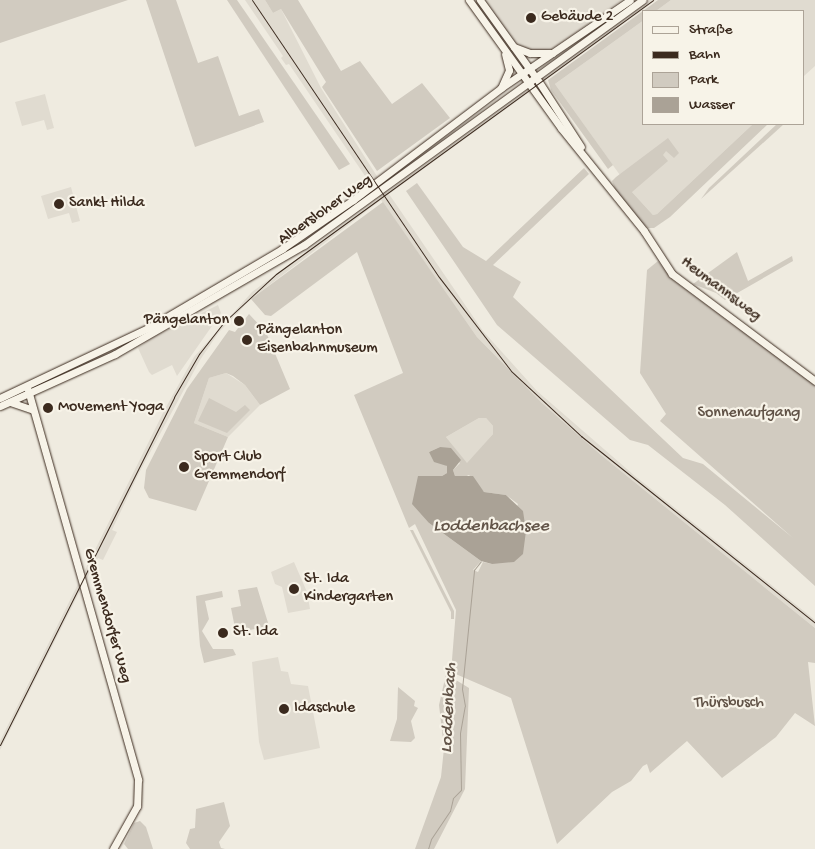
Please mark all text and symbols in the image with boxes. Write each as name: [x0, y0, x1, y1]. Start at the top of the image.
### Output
place label: Gebäude 2: [541, 8, 613, 28]
legend: [642, 10, 805, 125]
marker: Gebäude 2: [525, 12, 537, 24]
text: Straße: [689, 21, 733, 39]
text: Bahn: [689, 46, 720, 64]
text: Park: [689, 71, 718, 89]
text: Wasser: [689, 96, 734, 114]
street label: Albersloher Weg: [275, 171, 377, 251]
place label: Sankt Hilda: [69, 194, 145, 214]
marker: Sankt Hilda: [53, 198, 65, 210]
street label: Heumannsweg: [676, 253, 764, 327]
place label: Pängelanton: [144, 311, 229, 331]
marker: Pängelanton: [233, 315, 245, 327]
place label: Pängelanton Eisenbahnmuseum: [257, 321, 378, 359]
marker: Pängelanton Eisenbahnmuseum: [241, 334, 253, 346]
place label: Movement Yoga: [58, 398, 164, 418]
marker: Movement Yoga: [42, 402, 54, 414]
park label: Sonnenaufgang: [698, 404, 800, 424]
place label: Sport Club Gremmendorf: [194, 448, 285, 486]
marker: Sport Club Gremmendorf: [178, 461, 190, 473]
water label: Loddenbachsee: [433, 516, 549, 538]
street label: Gremmendorfer Weg: [78, 546, 134, 686]
place label: St. Ida Kindergarten: [304, 570, 393, 608]
marker: St. Ida Kindergarten: [288, 583, 300, 595]
place label: St. Ida: [233, 623, 278, 643]
marker: St. Ida: [217, 627, 229, 639]
water label: Loddenbach: [437, 662, 463, 754]
park label: Thürsbusch: [694, 694, 764, 714]
place label: Idaschule: [294, 699, 355, 719]
marker: Idaschule: [278, 703, 290, 715]

